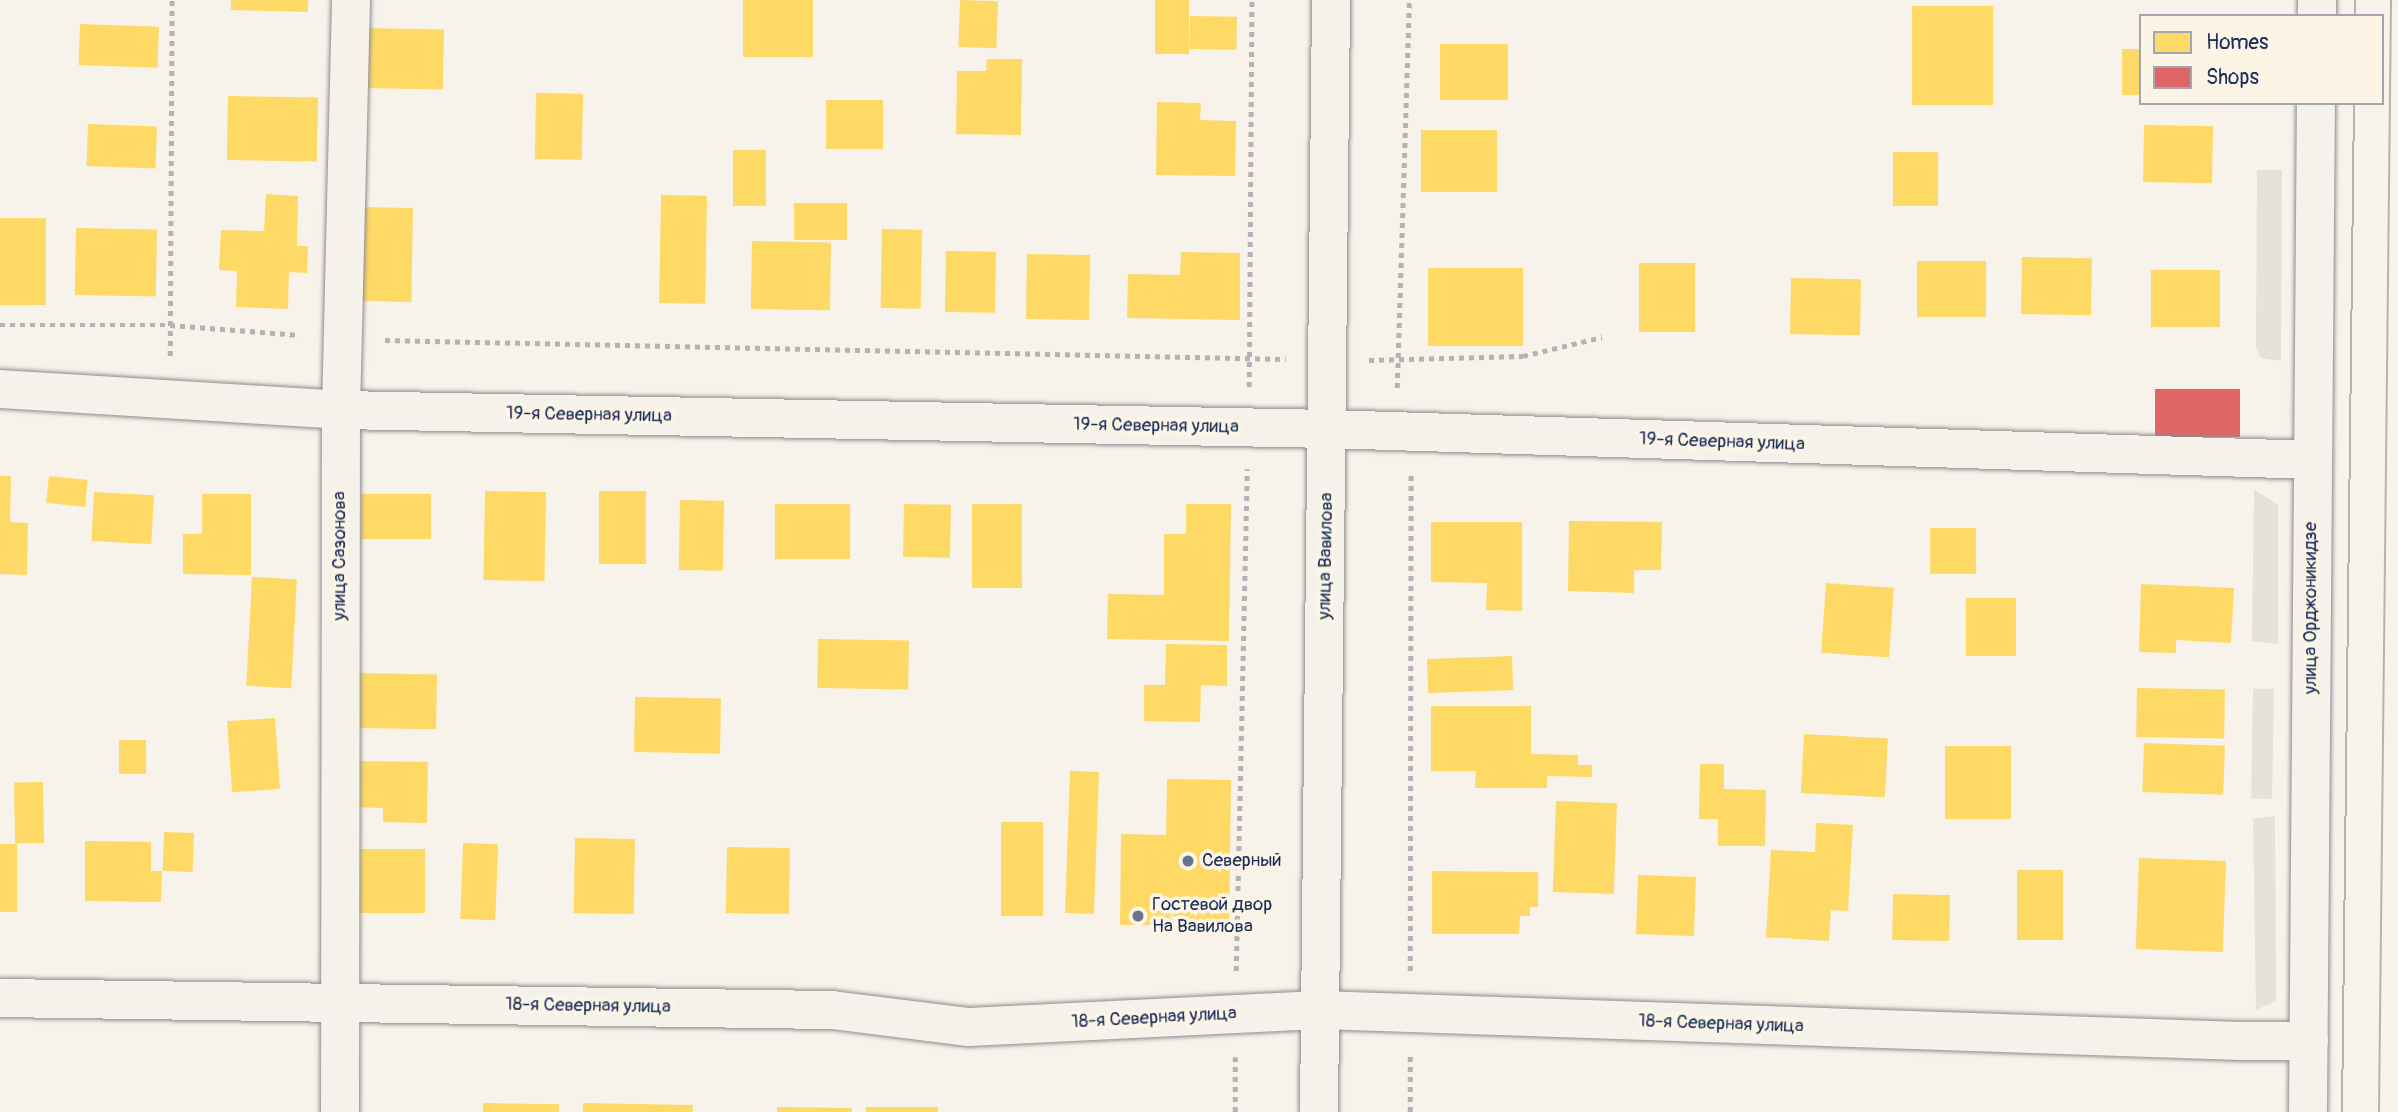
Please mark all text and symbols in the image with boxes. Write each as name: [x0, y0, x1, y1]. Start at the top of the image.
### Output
legend: [2139, 14, 2384, 105]
text: Homes: [2206, 29, 2268, 56]
text: Shops: [2206, 64, 2259, 91]
street label: 19-я Северная улица: [506, 402, 672, 428]
street label: 19-я Северная улица: [1073, 413, 1239, 439]
street label: 19-я Северная улица: [1639, 428, 1805, 456]
street label: улица Сазонова: [329, 491, 351, 621]
street label: улица Вавилова: [1313, 492, 1339, 620]
street label: улица Орджоникидзе: [2300, 522, 2322, 694]
place label: Северный: [1202, 850, 1282, 872]
marker: Северный: [1180, 853, 1196, 869]
place label: Гостевой двор На Вавилова: [1152, 894, 1272, 938]
marker: Гостевой двор На Вавилова: [1130, 908, 1146, 924]
street label: 18-я Северная улица: [505, 993, 671, 1019]
street label: 18-я Северная улица: [1071, 1002, 1237, 1034]
street label: 18-я Северная улица: [1638, 1010, 1804, 1038]

